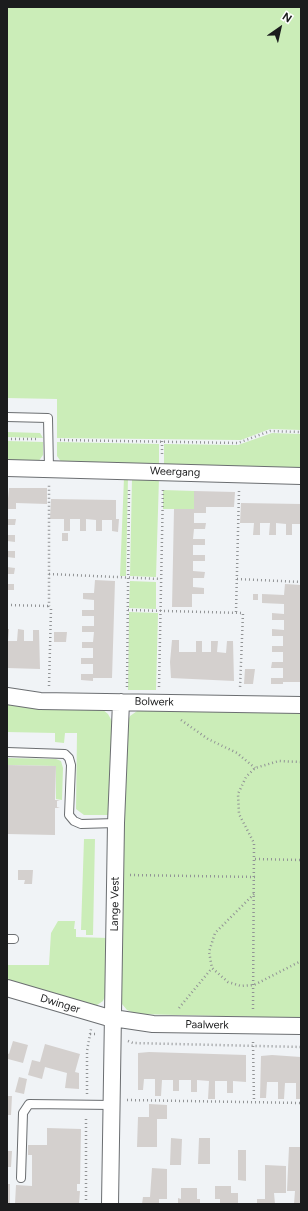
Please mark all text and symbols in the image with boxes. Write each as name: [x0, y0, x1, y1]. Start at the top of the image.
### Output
north arrow: [260, 8, 300, 48]
text: N: [280, 10, 294, 25]
street label: Weergang: [150, 465, 200, 479]
street label: Bolwerk: [134, 695, 174, 709]
street label: Lange Vest: [108, 876, 122, 932]
street label: Dwinger: [38, 992, 82, 1016]
street label: Paalwerk: [185, 1018, 229, 1032]

